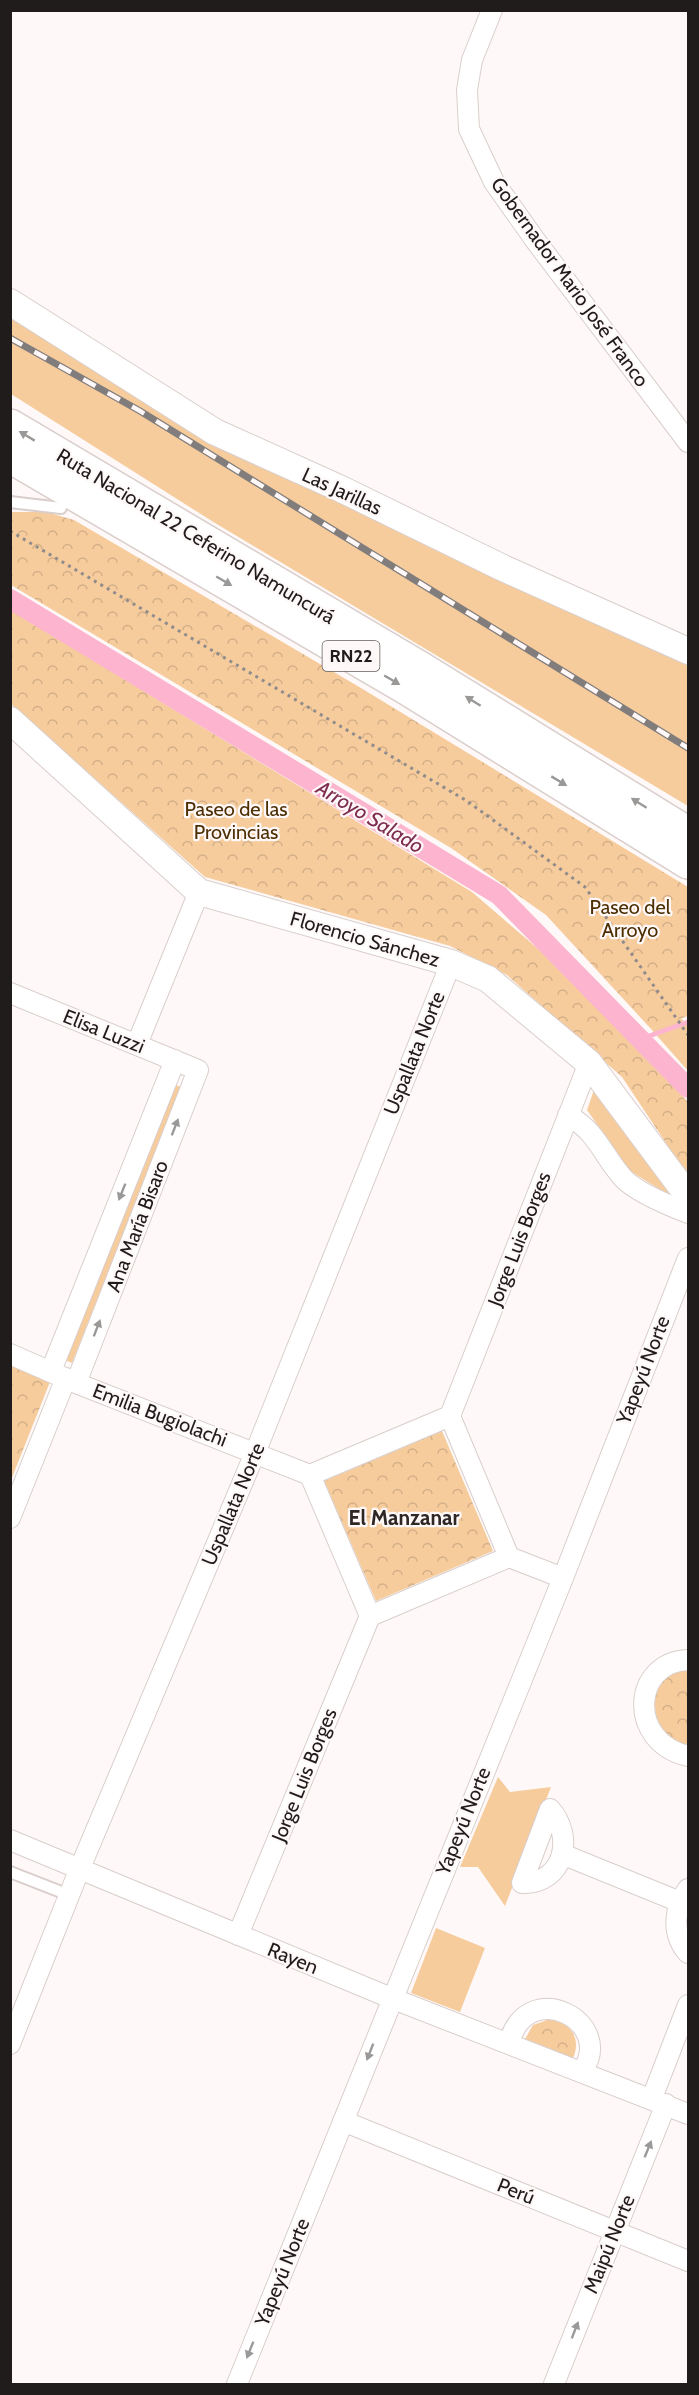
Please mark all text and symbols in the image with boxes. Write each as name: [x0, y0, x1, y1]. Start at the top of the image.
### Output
street label: Gobernador Mario José Franco: [486, 173, 654, 391]
one-way arrow: [19, 431, 35, 442]
street label: Ruta Nacional 22 Ceferino Namuncurá: [52, 443, 340, 629]
street label: Las Jarillas: [299, 462, 385, 520]
one-way arrow: [216, 576, 232, 587]
road number: RN22: [322, 641, 380, 671]
one-way arrow: [384, 675, 401, 685]
one-way arrow: [465, 695, 481, 706]
water label: Arroyo Salado: [311, 774, 428, 858]
one-way arrow: [551, 776, 567, 787]
park label: Paseo de las Provincias: [184, 797, 288, 844]
one-way arrow: [631, 797, 647, 808]
park label: Paseo del Arroyo: [590, 895, 671, 942]
street label: Florencio Sánchez: [287, 906, 443, 972]
street label: Uspallata Norte: [378, 988, 450, 1118]
street label: Elisa Luzzi: [60, 1004, 148, 1058]
one-way arrow: [171, 1118, 181, 1136]
street label: Ana María Bisaro: [101, 1157, 173, 1295]
street label: Jorge Luis Borges: [482, 1169, 556, 1310]
one-way arrow: [117, 1183, 126, 1201]
street label: Yapeyú Norte: [611, 1312, 675, 1428]
one-way arrow: [93, 1319, 102, 1337]
street label: Emilia Bugiolachi: [89, 1378, 231, 1452]
street label: Uspallata Norte: [196, 1439, 270, 1569]
district label: El Manzanar: [349, 1505, 460, 1530]
street label: Jorge Luis Borges: [266, 1705, 342, 1846]
street label: Yapeyú Norte: [430, 1764, 495, 1879]
street label: Rayen: [264, 1937, 322, 1979]
one-way arrow: [365, 2043, 374, 2061]
one-way arrow: [644, 2140, 653, 2158]
street label: Perú: [494, 2173, 538, 2209]
street label: Maipú Norte: [578, 2191, 640, 2297]
street label: Yapeyú Norte: [249, 2215, 314, 2330]
one-way arrow: [571, 2321, 580, 2339]
one-way arrow: [245, 2342, 255, 2360]

